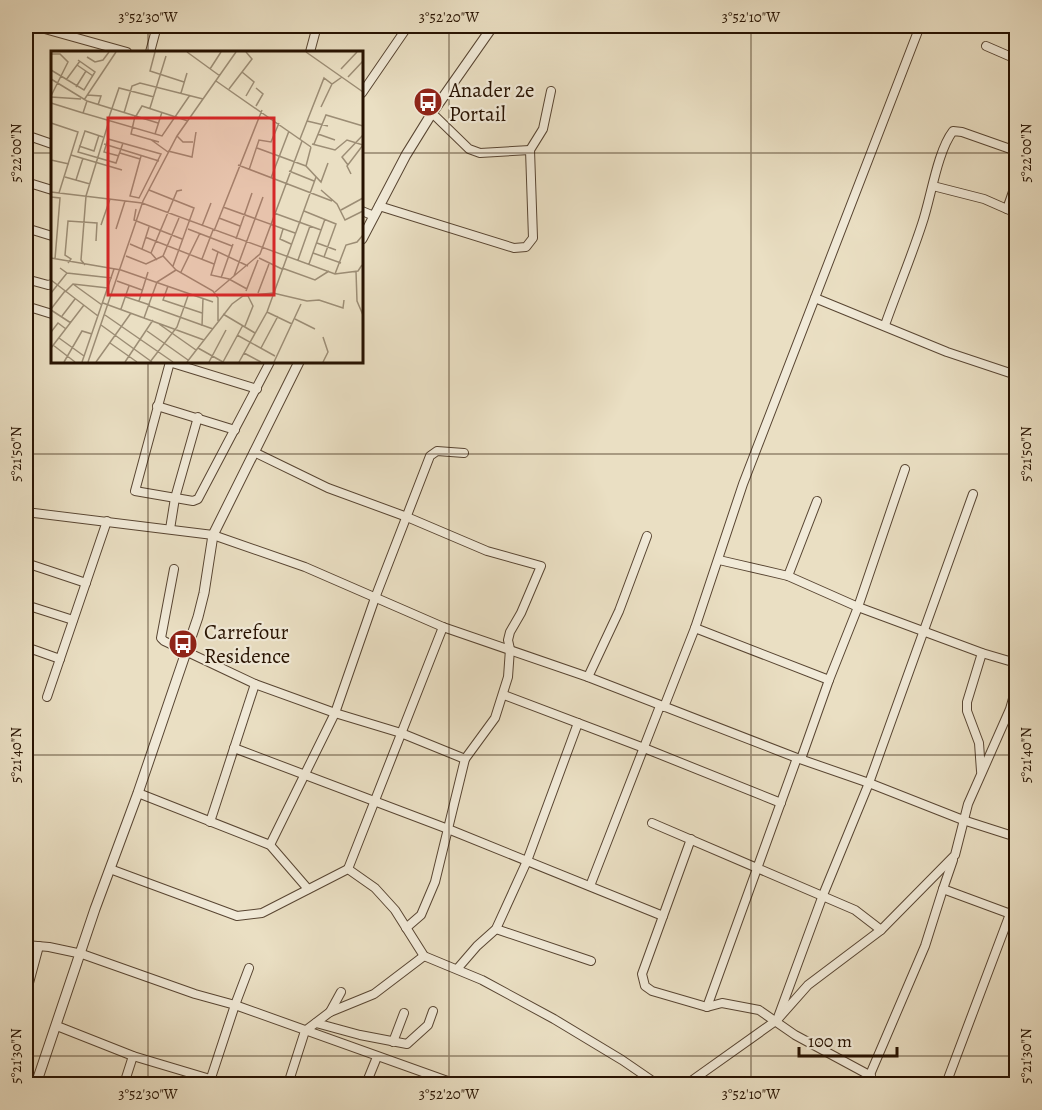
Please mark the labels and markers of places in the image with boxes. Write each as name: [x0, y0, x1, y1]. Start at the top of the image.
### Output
place label: Anader 2e Portail: [448, 76, 534, 128]
bus stop icon: Anader 2e Portail: [412, 86, 444, 118]
place label: Carrefour Residence: [204, 618, 290, 670]
bus stop icon: Carrefour Residence: [167, 628, 199, 660]

